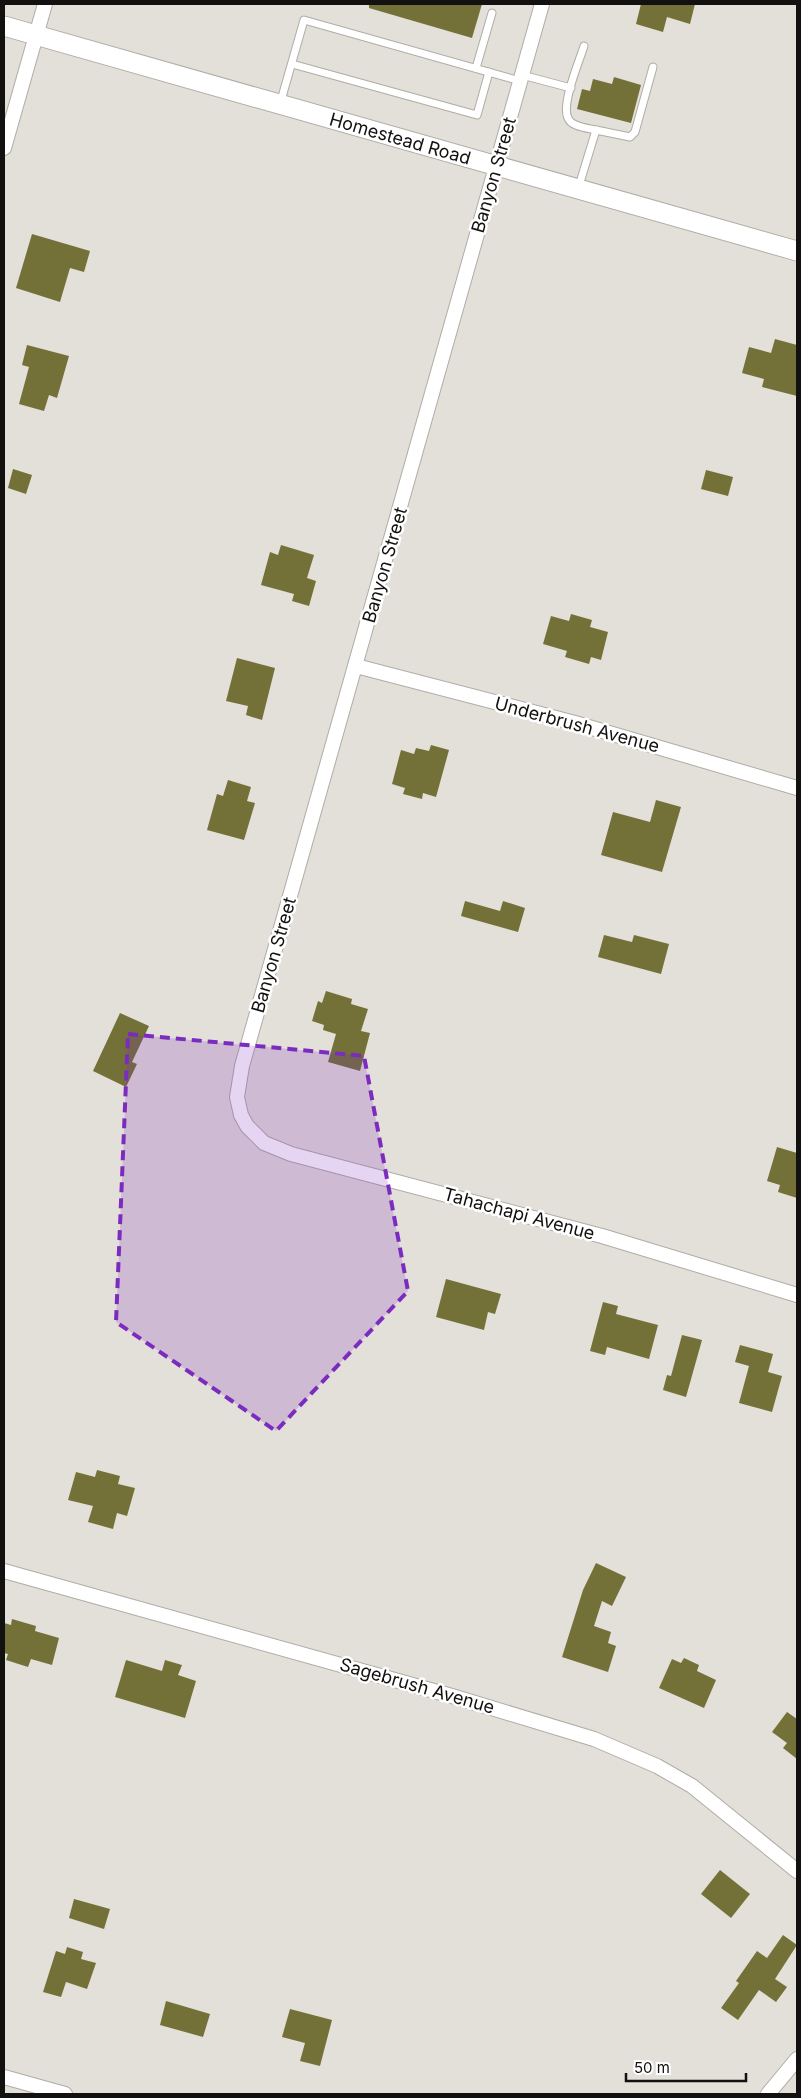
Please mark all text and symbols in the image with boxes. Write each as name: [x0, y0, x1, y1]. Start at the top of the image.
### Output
street label: Homestead Road: [327, 108, 473, 169]
street label: Banyon Street: [467, 115, 520, 235]
street label: Banyon Street: [358, 505, 411, 625]
street label: Underbrush Avenue: [493, 692, 662, 757]
street label: Banyon Street: [247, 895, 300, 1015]
street label: Tahachapi Avenue: [441, 1183, 597, 1244]
street label: Sagebrush Avenue: [337, 1653, 497, 1718]
scale bar: [626, 2050, 746, 2082]
text: 50 m: [634, 2058, 670, 2077]

